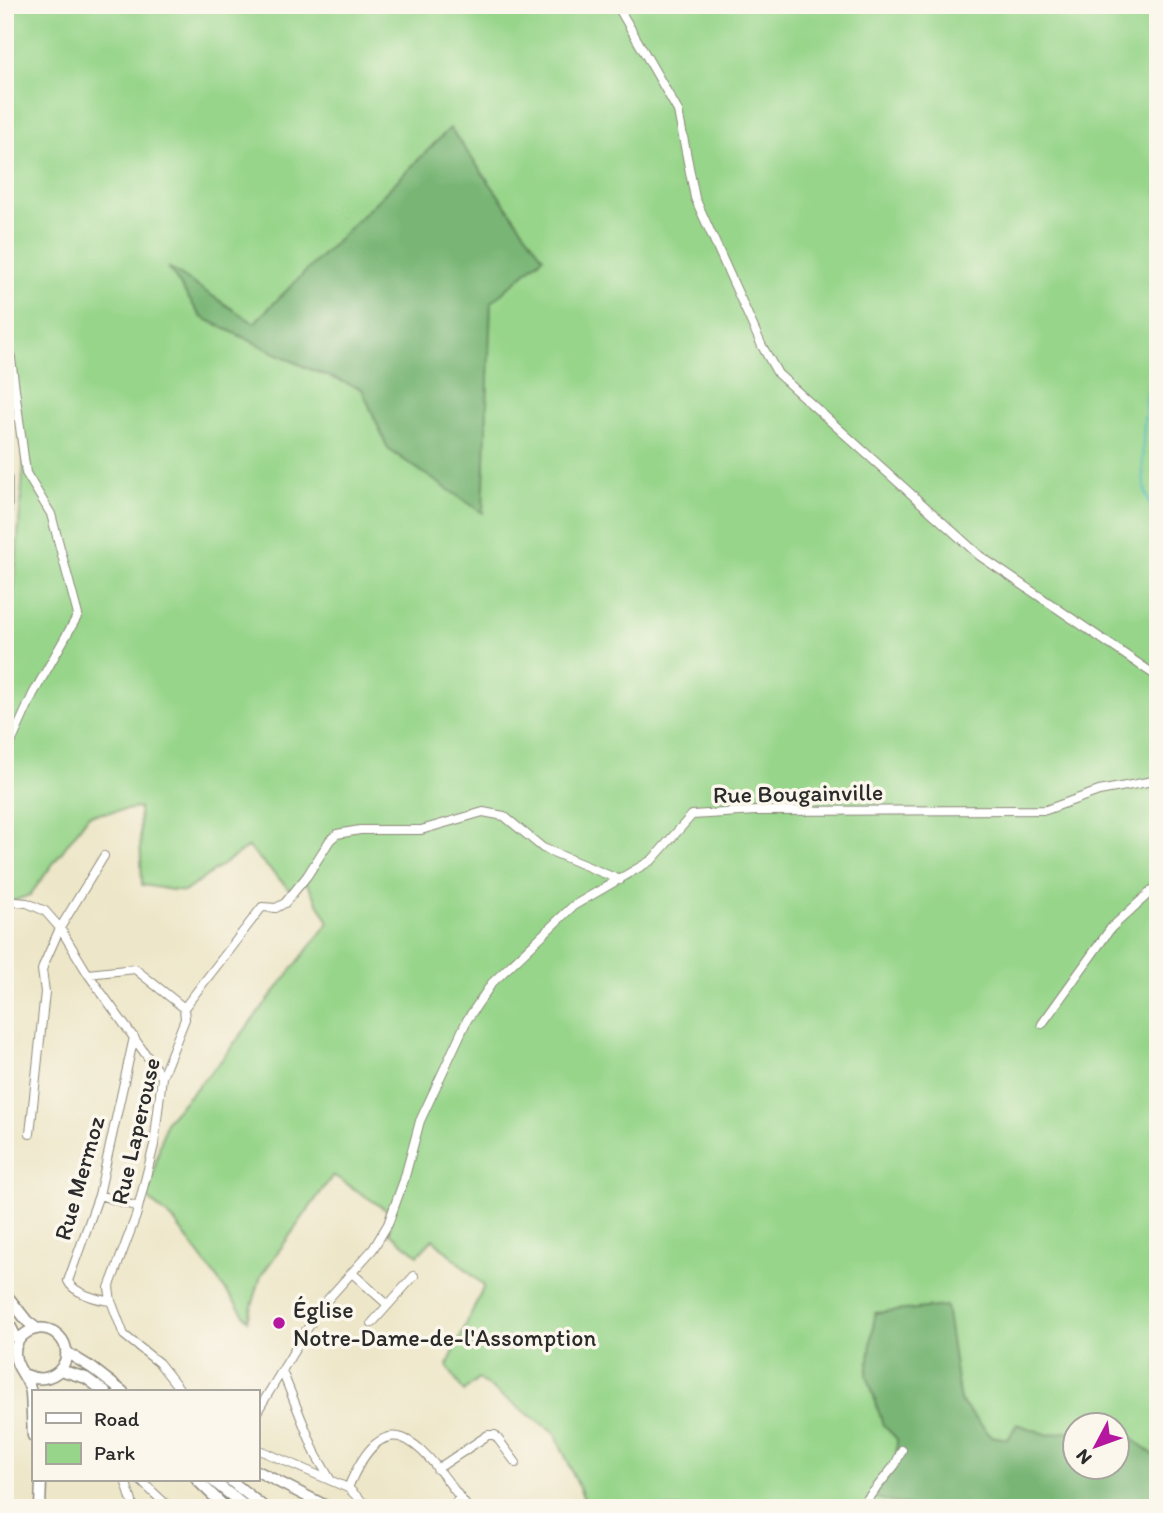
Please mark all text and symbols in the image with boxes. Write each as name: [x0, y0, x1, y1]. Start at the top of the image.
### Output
street label: Rue Bougainville: [713, 777, 883, 809]
street label: Rue Laperouse: [104, 1055, 166, 1207]
street label: Rue Mermoz: [47, 1113, 111, 1243]
place label: Église Notre-Dame-de-l'Assomption: [293, 1295, 596, 1352]
marker: Église Notre-Dame-de-l'Assomption: [271, 1315, 287, 1331]
legend: [32, 1390, 259, 1482]
text: Road: [94, 1406, 140, 1431]
north arrow: [1062, 1412, 1132, 1482]
text: Park: [94, 1440, 136, 1465]
text: N: [1071, 1444, 1096, 1469]

